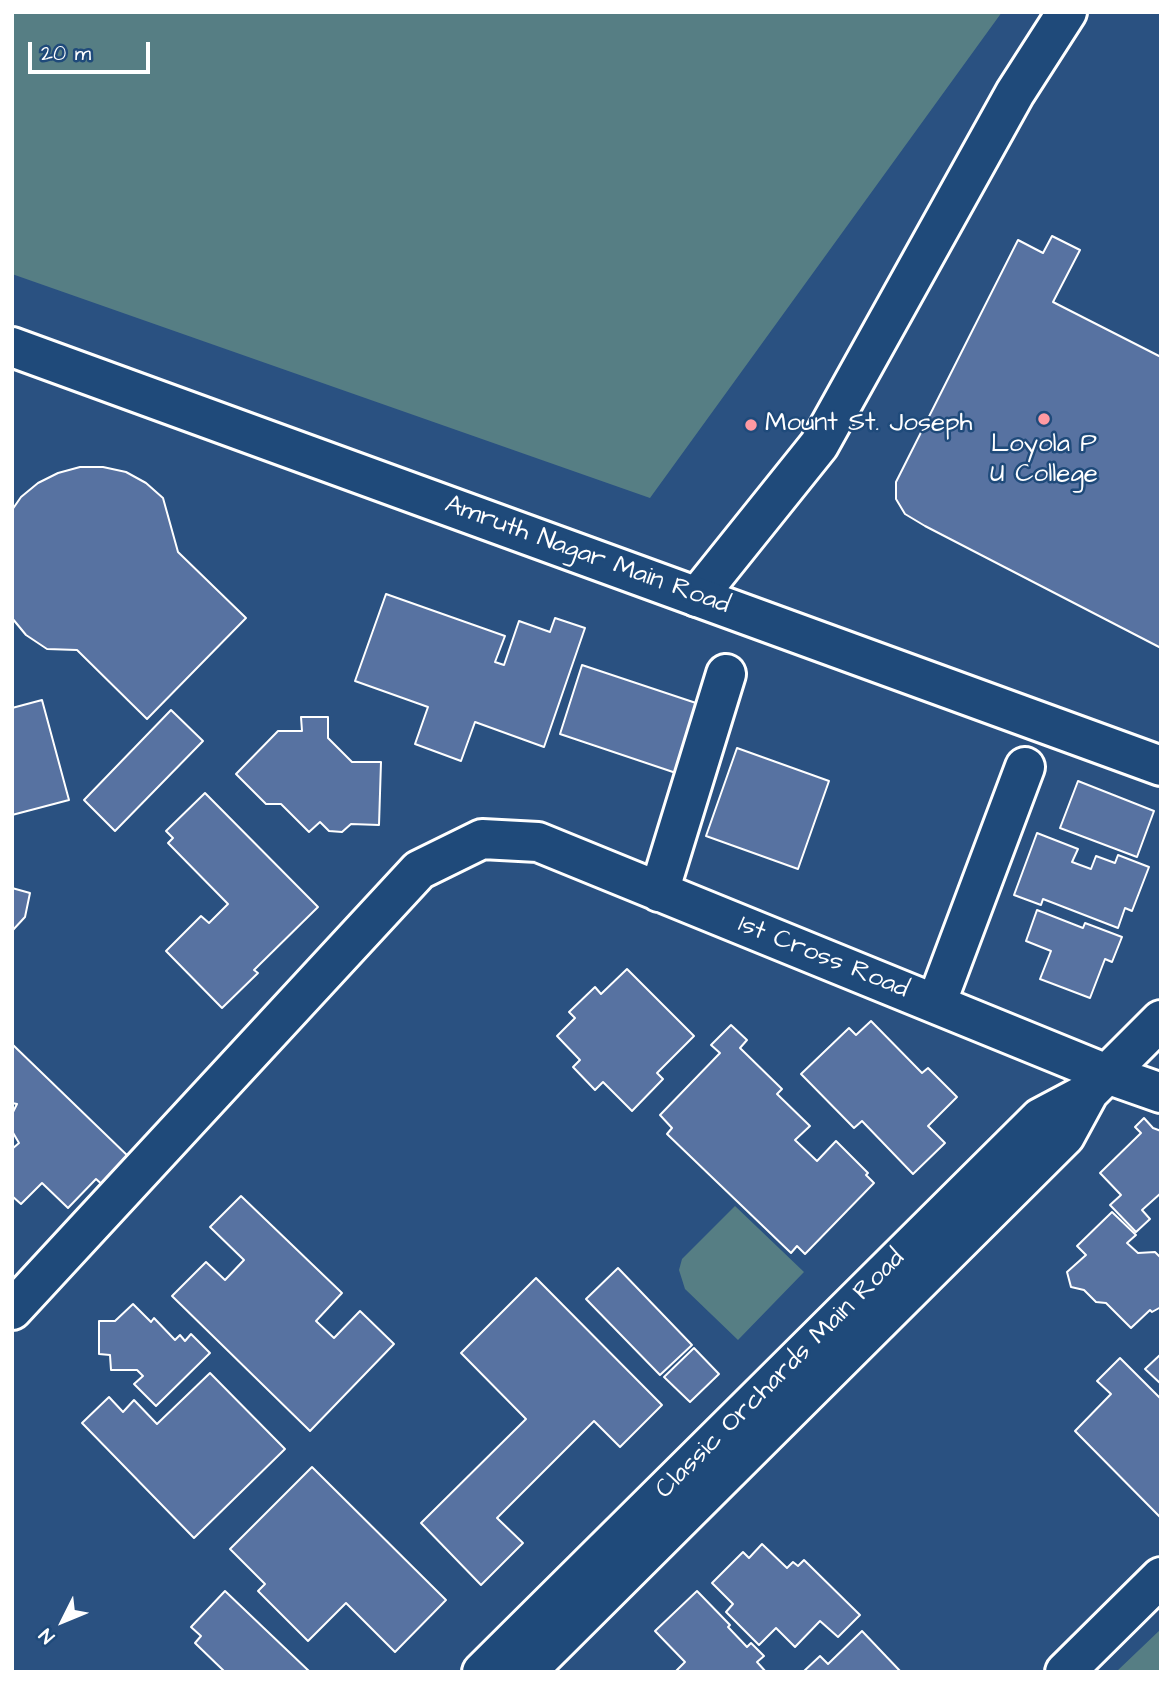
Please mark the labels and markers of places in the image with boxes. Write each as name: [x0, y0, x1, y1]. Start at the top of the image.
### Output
place label: Mount St. Joseph: [765, 409, 972, 441]
marker: Loyola P U College: [1036, 411, 1052, 427]
marker: Mount St. Joseph: [743, 417, 759, 433]
place label: Loyola P U College: [990, 430, 1098, 492]

